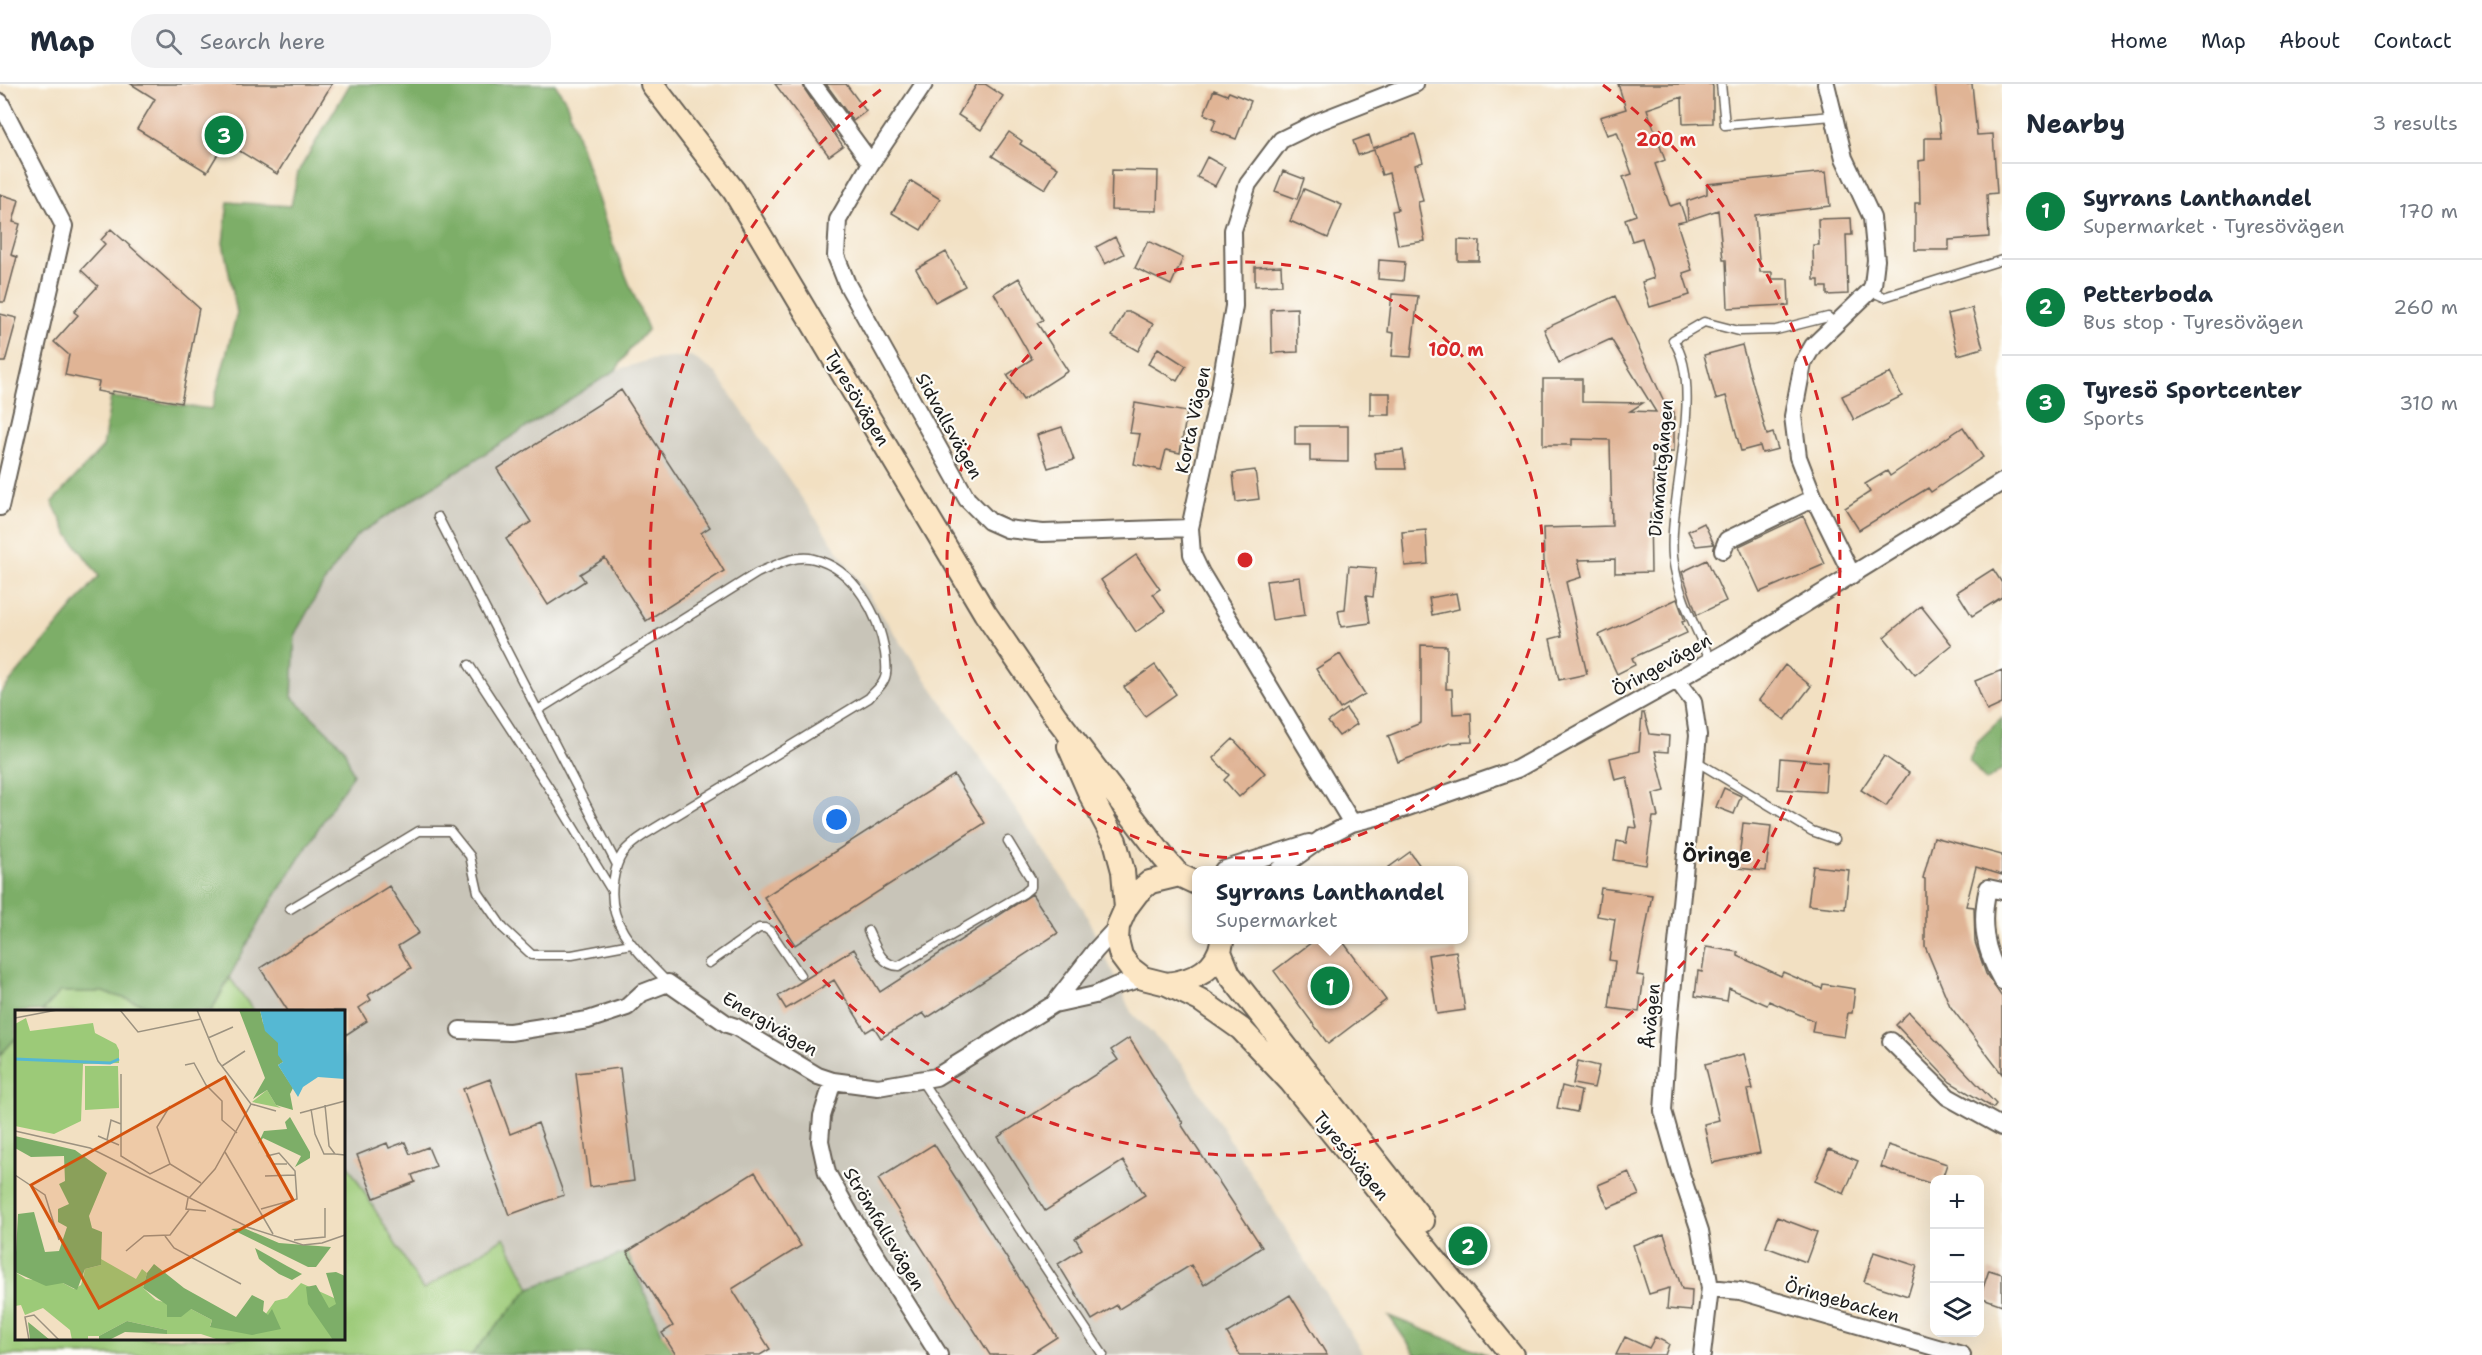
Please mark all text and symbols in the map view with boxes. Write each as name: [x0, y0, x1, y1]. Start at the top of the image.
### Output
search box: [131, 14, 551, 68]
text: Map: [30, 22, 95, 60]
icon: search: [152, 25, 185, 58]
text: Search here: [200, 27, 325, 56]
text: Home: [2110, 27, 2168, 55]
text: Map: [2201, 27, 2246, 55]
text: About: [2279, 27, 2340, 55]
text: Contact: [2373, 27, 2452, 55]
text: Nearby: [2026, 106, 2125, 141]
text: 3 results: [2372, 110, 2458, 136]
pin: 3: [204, 112, 244, 158]
text: 200 m: [1636, 128, 1697, 152]
text: Syrrans Lanthandel: [2083, 184, 2311, 213]
text: 1: [2041, 198, 2050, 224]
text: 170 m: [2399, 198, 2458, 224]
text: Supermarket · Tyresövägen: [2083, 213, 2345, 239]
text: Petterboda: [2083, 280, 2213, 309]
text: 2: [2039, 294, 2053, 320]
text: 260 m: [2393, 294, 2458, 320]
text: Bus stop · Tyresövägen: [2083, 309, 2303, 335]
text: 100 m: [1428, 338, 1484, 362]
street label: Tyresövägen: [819, 345, 895, 451]
street label: Korta Vägen: [1170, 364, 1216, 476]
street label: Sidvallsvägen: [910, 369, 988, 483]
text: Tyresö Sportcenter: [2083, 376, 2302, 405]
text: 3: [2039, 390, 2053, 416]
text: 310 m: [2399, 390, 2458, 416]
street label: Diamantgången: [1643, 398, 1679, 538]
text: Sports: [2083, 405, 2144, 431]
centre of rings: [1235, 550, 1255, 570]
street label: Öringevägen: [1608, 628, 1716, 702]
your location: [822, 805, 851, 834]
district label: Öringe: [1682, 842, 1752, 868]
popup: [1192, 866, 1468, 944]
text: Syrrans Lanthandel: [1216, 878, 1444, 907]
text: Supermarket: [1216, 907, 1338, 933]
pin: 1: [1310, 964, 1350, 1008]
street label: Åvägen: [1636, 983, 1666, 1049]
street label: Energivägen: [718, 986, 822, 1062]
inset map: [15, 1010, 345, 1340]
street label: Tyresövägen: [1308, 1106, 1394, 1206]
street label: Strömfallsvägen: [838, 1163, 930, 1295]
map controls: [1930, 1175, 1984, 1337]
button: +: [1930, 1175, 1984, 1229]
pin: 2: [1448, 1224, 1488, 1268]
button: −: [1930, 1229, 1984, 1283]
street label: Öringebacken: [1782, 1273, 1902, 1329]
button: layers: [1930, 1283, 1984, 1337]

